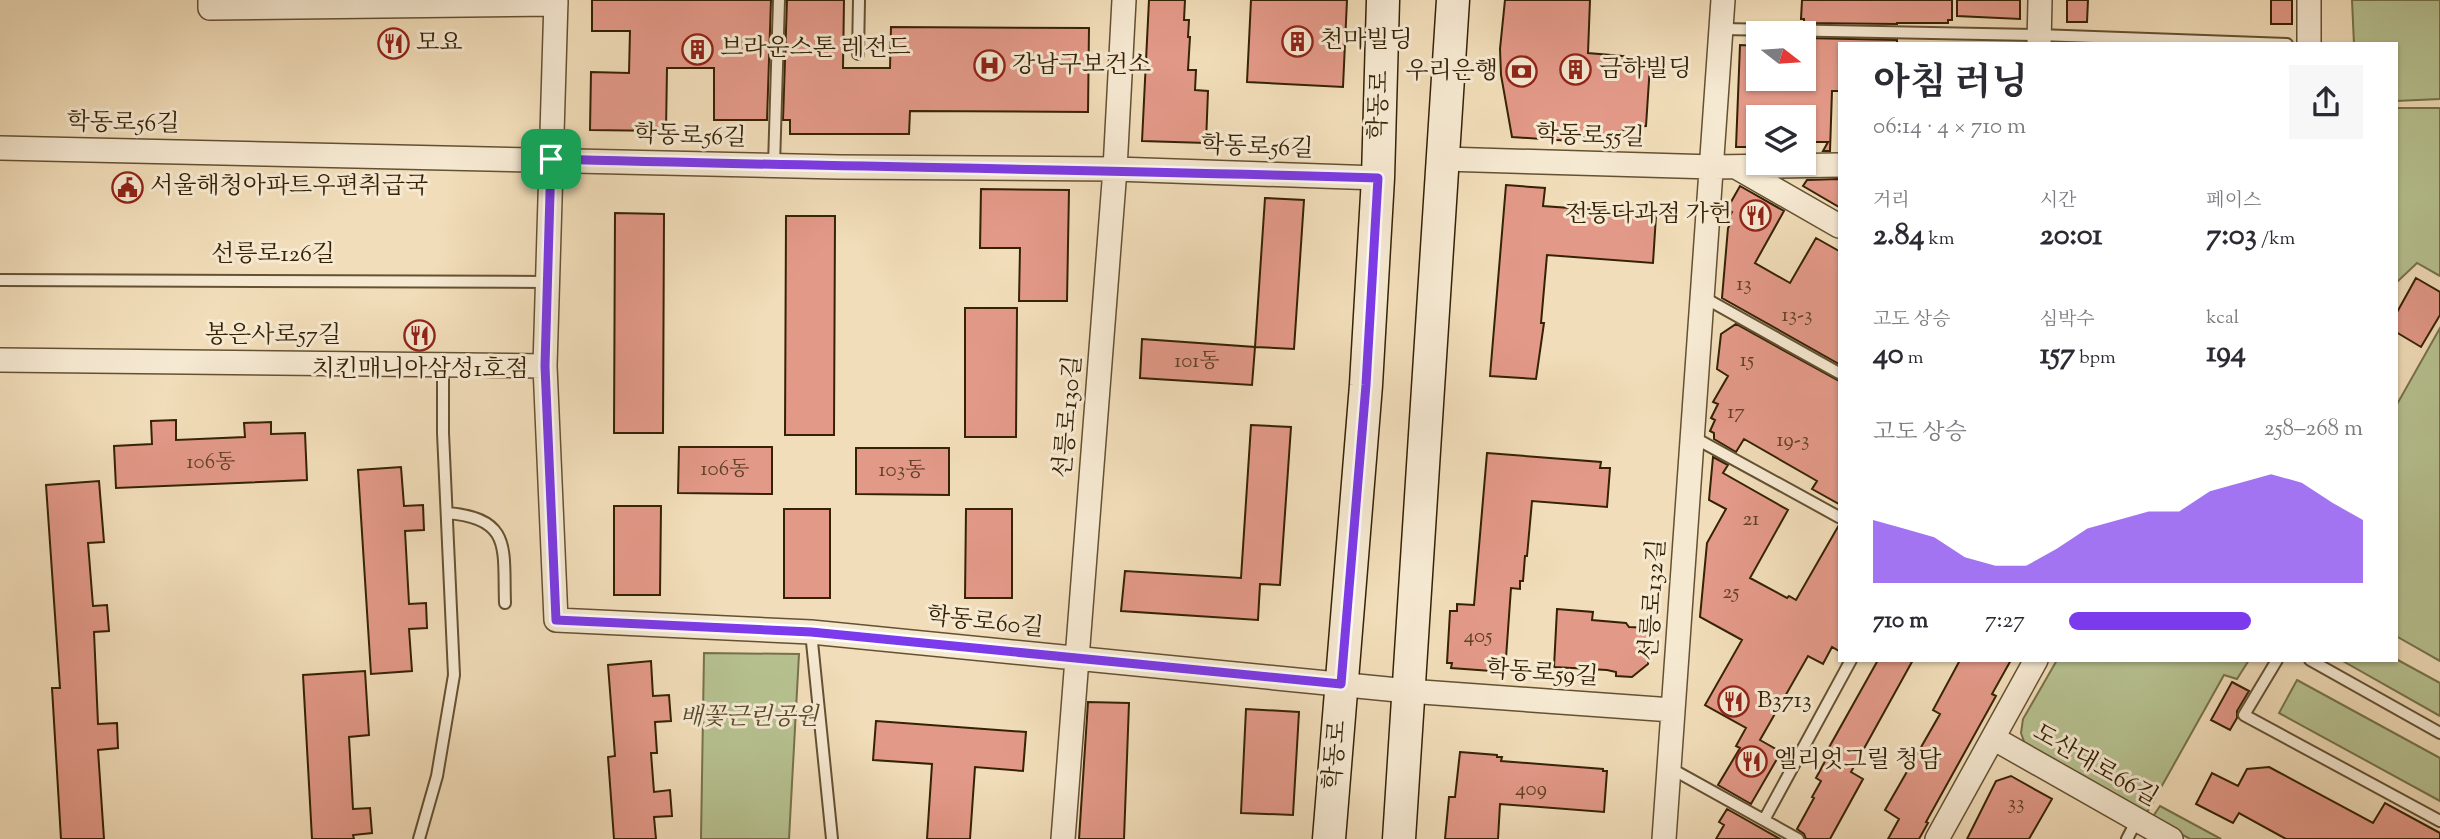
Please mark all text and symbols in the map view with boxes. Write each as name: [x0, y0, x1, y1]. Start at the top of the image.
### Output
north arrow: [1746, 21, 1816, 91]
map controls: [1746, 21, 1816, 175]
building icon: 천마빌딩: [1280, 24, 1314, 58]
place label: 천마빌딩: [1320, 24, 1413, 58]
restaurant icon: 모요: [376, 27, 410, 61]
place label: 모요: [416, 27, 462, 61]
building icon: 브라운스톤 레전드: [680, 32, 714, 66]
place label: 브라운스톤 레전드: [720, 32, 911, 66]
hospital icon: 강남구보건소: [972, 49, 1006, 83]
place label: 강남구보건소: [1012, 49, 1151, 83]
building icon: 금하빌딩: [1559, 53, 1593, 87]
place label: 금하빌딩: [1599, 53, 1692, 87]
place label: 우리은행: [1405, 55, 1498, 89]
bank icon: 우리은행: [1504, 55, 1538, 89]
text: 아침 러닝: [1873, 58, 2028, 112]
button: share: [2289, 65, 2363, 139]
street label: 학동로: [1362, 70, 1398, 140]
button: layers: [1746, 105, 1816, 175]
street label: 학동로56길: [66, 106, 180, 142]
text: 06:14 · 4 × 710 m: [1873, 111, 2026, 144]
street label: 학동로56길: [633, 118, 747, 156]
street label: 학동로55길: [1535, 118, 1645, 156]
pin: [521, 129, 581, 189]
street label: 학동로56길: [1200, 129, 1314, 167]
icon: arrive: [532, 140, 570, 178]
public building icon: 서울해청아파트우편취급국: [110, 170, 144, 204]
place label: 서울해청아파트우편취급국: [150, 170, 428, 204]
text: 거리: [1873, 188, 1910, 215]
text: 시간: [2040, 188, 2076, 215]
text: 페이스: [2206, 188, 2261, 215]
place label: 전통다과점 가헌: [1565, 198, 1732, 232]
restaurant icon: 전통다과점 가헌: [1738, 198, 1772, 232]
text: 2.84: [1873, 215, 1924, 258]
text: 20:01: [2040, 215, 2103, 258]
text: 7:03: [2206, 215, 2257, 258]
text: km: [1924, 226, 1955, 253]
text: /km: [2257, 226, 2295, 253]
street label: 선릉로126길: [211, 238, 335, 272]
house number: 13: [1736, 270, 1752, 300]
house number: 13-3: [1781, 301, 1813, 331]
text: kcal: [2206, 305, 2239, 332]
text: 고도 상승: [1873, 307, 1950, 334]
text: 심박수: [2040, 307, 2095, 334]
street label: 봉은사로57길: [205, 319, 341, 353]
restaurant icon: 치킨매니아삼성1호점: [403, 319, 437, 353]
text: 194: [2206, 332, 2246, 375]
text: 40: [1873, 334, 1904, 377]
text: 157: [2040, 334, 2075, 377]
text: m: [1904, 345, 1924, 372]
text: bpm: [2075, 345, 2116, 372]
house number: 15: [1740, 346, 1754, 376]
house number: 101동: [1174, 347, 1220, 377]
place label: 치킨매니아삼성1호점: [312, 353, 528, 387]
street label: 선릉로130길: [1047, 354, 1091, 480]
house number: 17: [1727, 398, 1745, 428]
text: 258–268 m: [2264, 413, 2363, 446]
text: 고도 상승: [1873, 417, 1967, 450]
house number: 19-3: [1777, 426, 1809, 456]
house number: 106동: [187, 448, 235, 478]
house number: 106동: [701, 455, 749, 485]
house number: 103동: [879, 456, 925, 486]
house number: 21: [1743, 505, 1759, 535]
street label: 선릉로132길: [1633, 538, 1675, 662]
house number: 25: [1722, 578, 1740, 608]
street label: 학동로60길: [925, 600, 1045, 646]
text: 710 m: [1873, 605, 1928, 638]
text: 7:27: [1985, 605, 2025, 638]
house number: 405: [1464, 622, 1492, 652]
street label: 학동로59길: [1485, 653, 1599, 695]
restaurant icon: B3713: [1717, 684, 1751, 718]
place label: B3713: [1757, 684, 1812, 718]
park label: 배꽃근린공원: [679, 701, 820, 735]
street label: 도산대로66길: [2026, 716, 2164, 816]
street label: 학동로: [1316, 719, 1356, 791]
restaurant icon: 엘리엇그릴 청담: [1734, 744, 1768, 778]
place label: 엘리엇그릴 청담: [1774, 744, 1942, 778]
house number: 409: [1515, 775, 1547, 805]
house number: 33: [2008, 789, 2024, 819]

